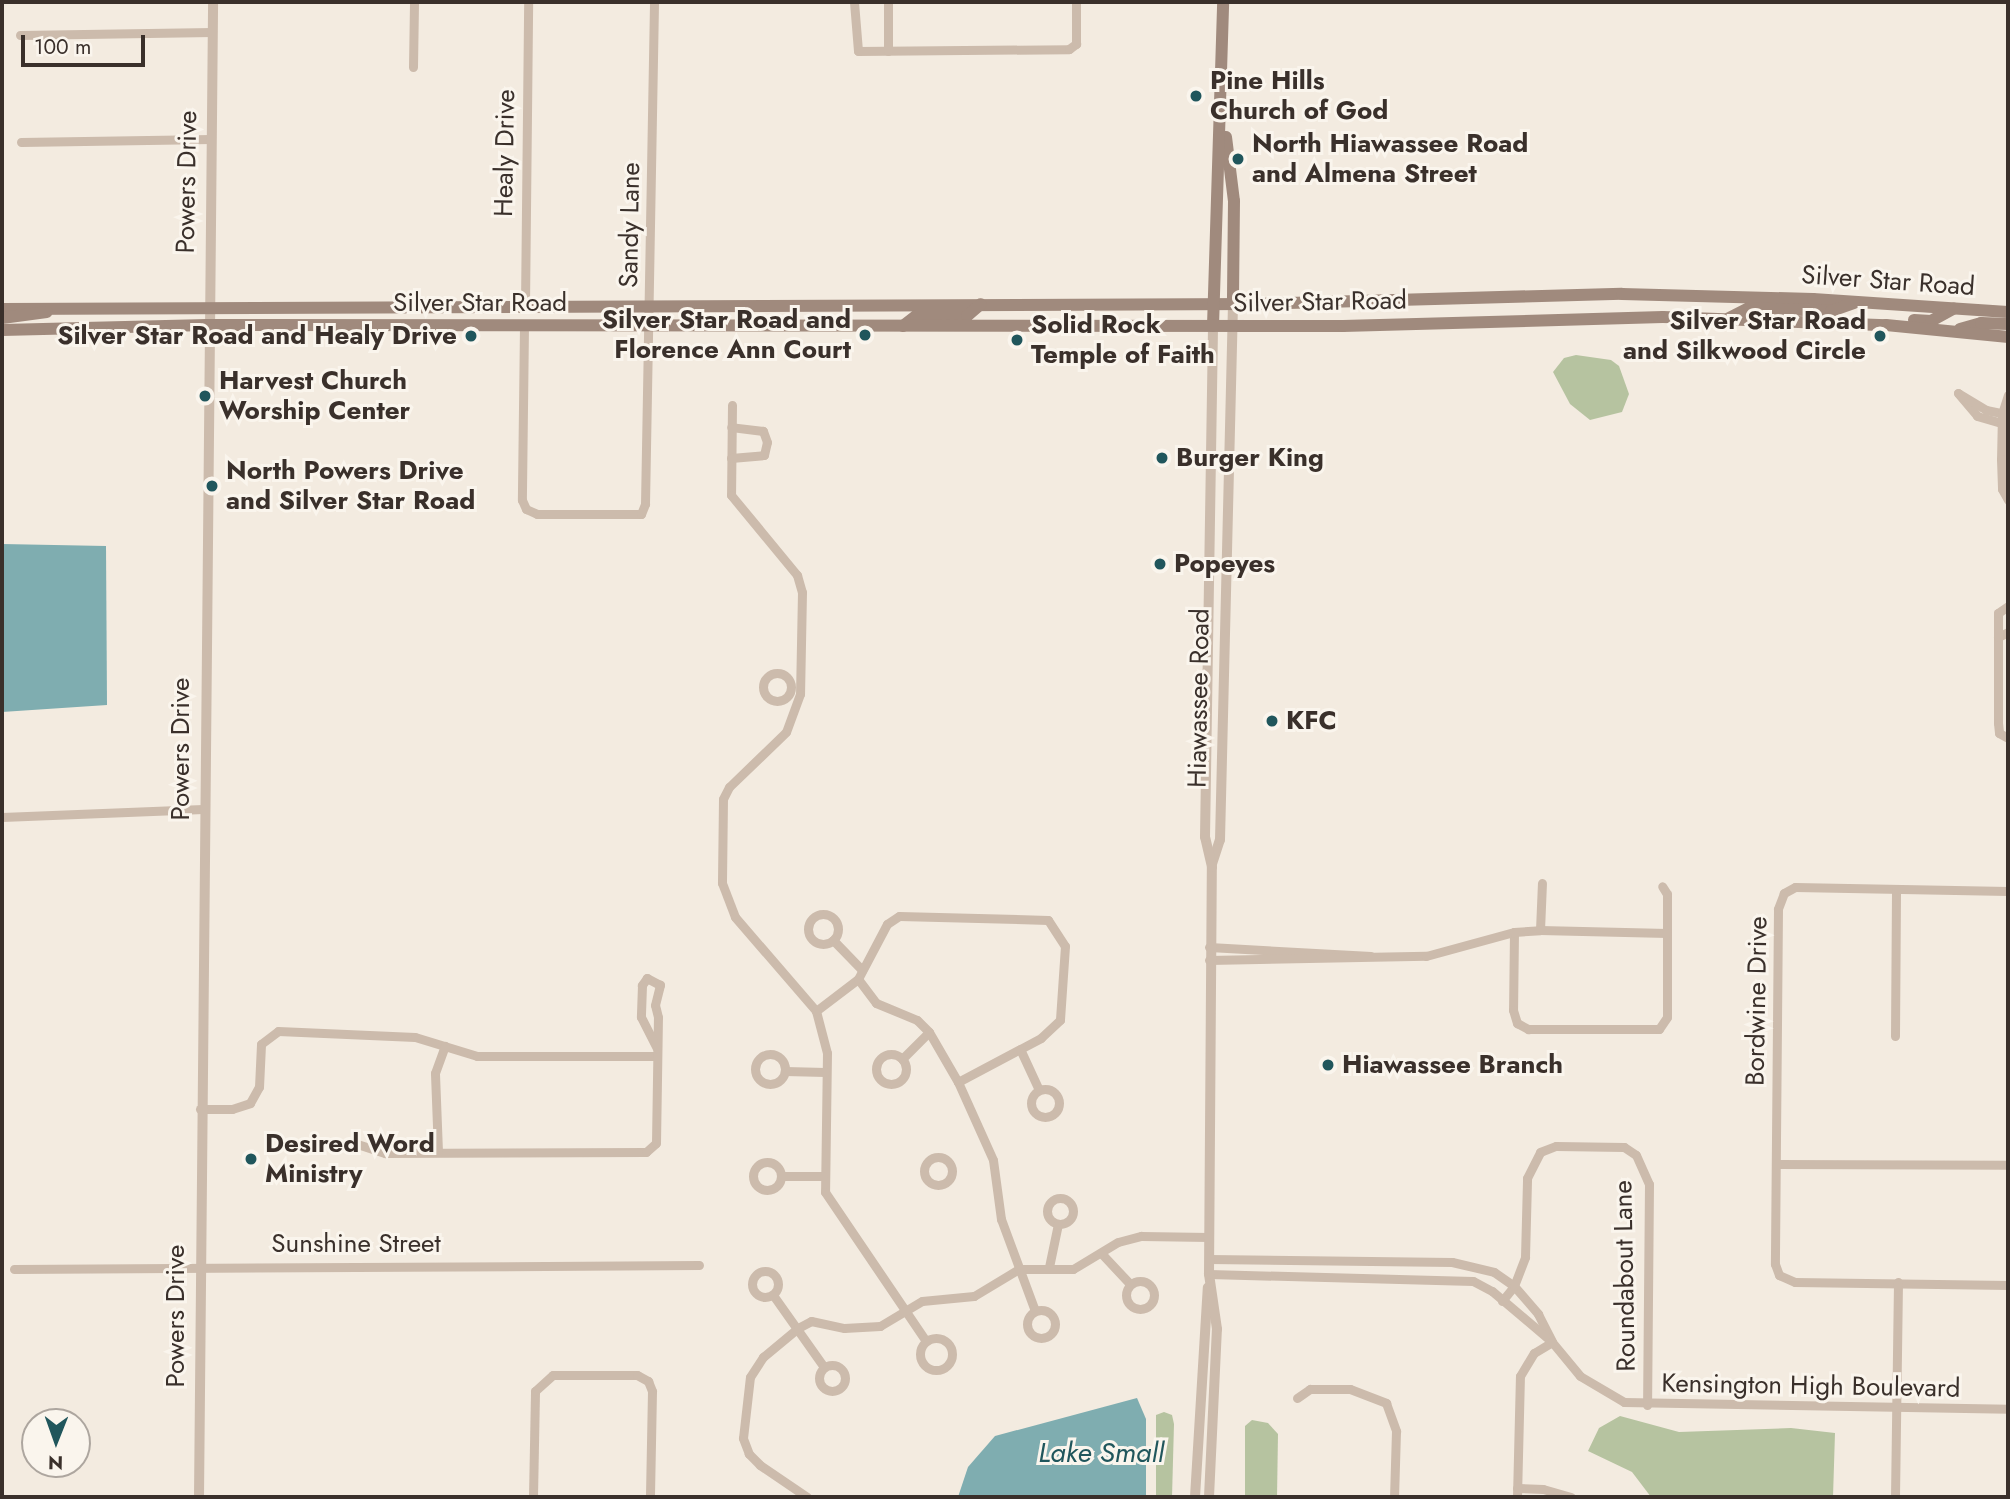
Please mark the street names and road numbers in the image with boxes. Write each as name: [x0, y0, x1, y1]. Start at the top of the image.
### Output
street label: Healy Drive: [488, 89, 522, 217]
street label: Powers Drive: [170, 110, 204, 254]
street label: Sandy Lane: [613, 162, 647, 288]
street label: Silver Star Road: [1800, 259, 1976, 303]
street label: Silver Star Road: [1233, 285, 1407, 319]
street label: Silver Star Road: [393, 287, 567, 319]
street label: Hiawassee Road: [1182, 608, 1216, 788]
street label: Powers Drive: [165, 678, 197, 820]
street label: Bordwine Drive: [1740, 916, 1774, 1086]
street label: Roundabout Lane: [1608, 1180, 1642, 1372]
street label: Sunshine Street: [271, 1228, 441, 1260]
street label: Powers Drive: [160, 1245, 192, 1387]
street label: Kensington High Boulevard: [1661, 1368, 1961, 1404]

